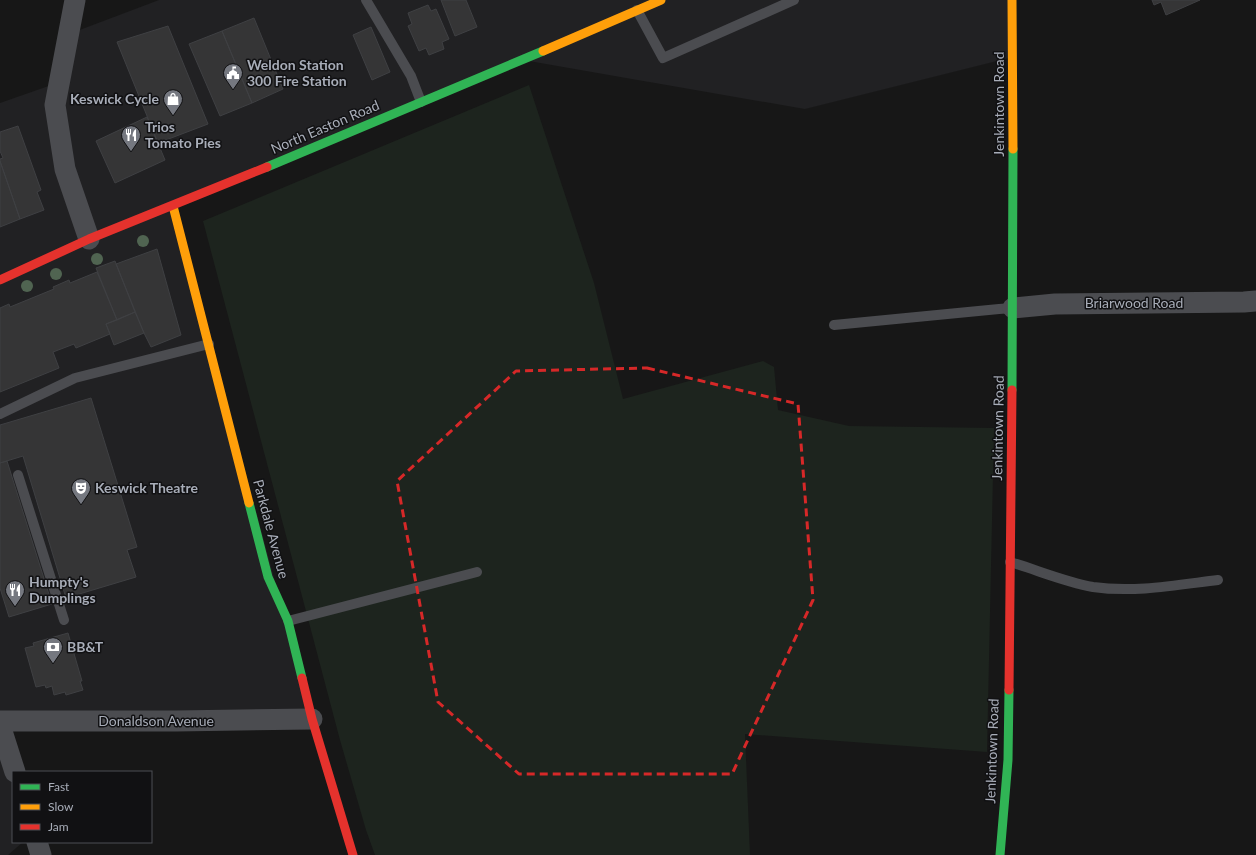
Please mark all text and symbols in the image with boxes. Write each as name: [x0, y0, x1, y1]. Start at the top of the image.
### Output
street label: Jenkintown Road: [990, 51, 1007, 157]
place label: Weldon Station 300 Fire Station: [247, 56, 347, 89]
public building icon: Weldon Station 300 Fire Station: [222, 62, 244, 90]
shop icon: Keswick Cycle: [162, 88, 184, 116]
place label: Keswick Cycle: [70, 90, 160, 107]
street label: North Easton Road: [268, 96, 382, 157]
place label: Trios Tomato Pies: [145, 118, 221, 151]
restaurant icon: Trios Tomato Pies: [120, 124, 142, 152]
street label: Briarwood Road: [1085, 294, 1183, 311]
street label: Jenkintown Road: [988, 375, 1007, 481]
theatre icon: Keswick Theatre: [70, 477, 92, 505]
street label: Parkdale Avenue: [250, 477, 293, 580]
place label: Keswick Theatre: [95, 479, 199, 496]
place label: Humpty's Dumplings: [29, 573, 96, 606]
restaurant icon: Humpty's Dumplings: [4, 579, 26, 607]
bank icon: BB&T: [42, 636, 64, 664]
place label: BB&T: [67, 638, 104, 655]
street label: Jenkintown Road: [981, 698, 1002, 804]
street label: Donaldson Avenue: [98, 712, 214, 729]
legend: [12, 771, 152, 843]
text: Fast: [48, 779, 70, 794]
text: Slow: [48, 799, 74, 814]
text: Jam: [48, 819, 69, 834]

